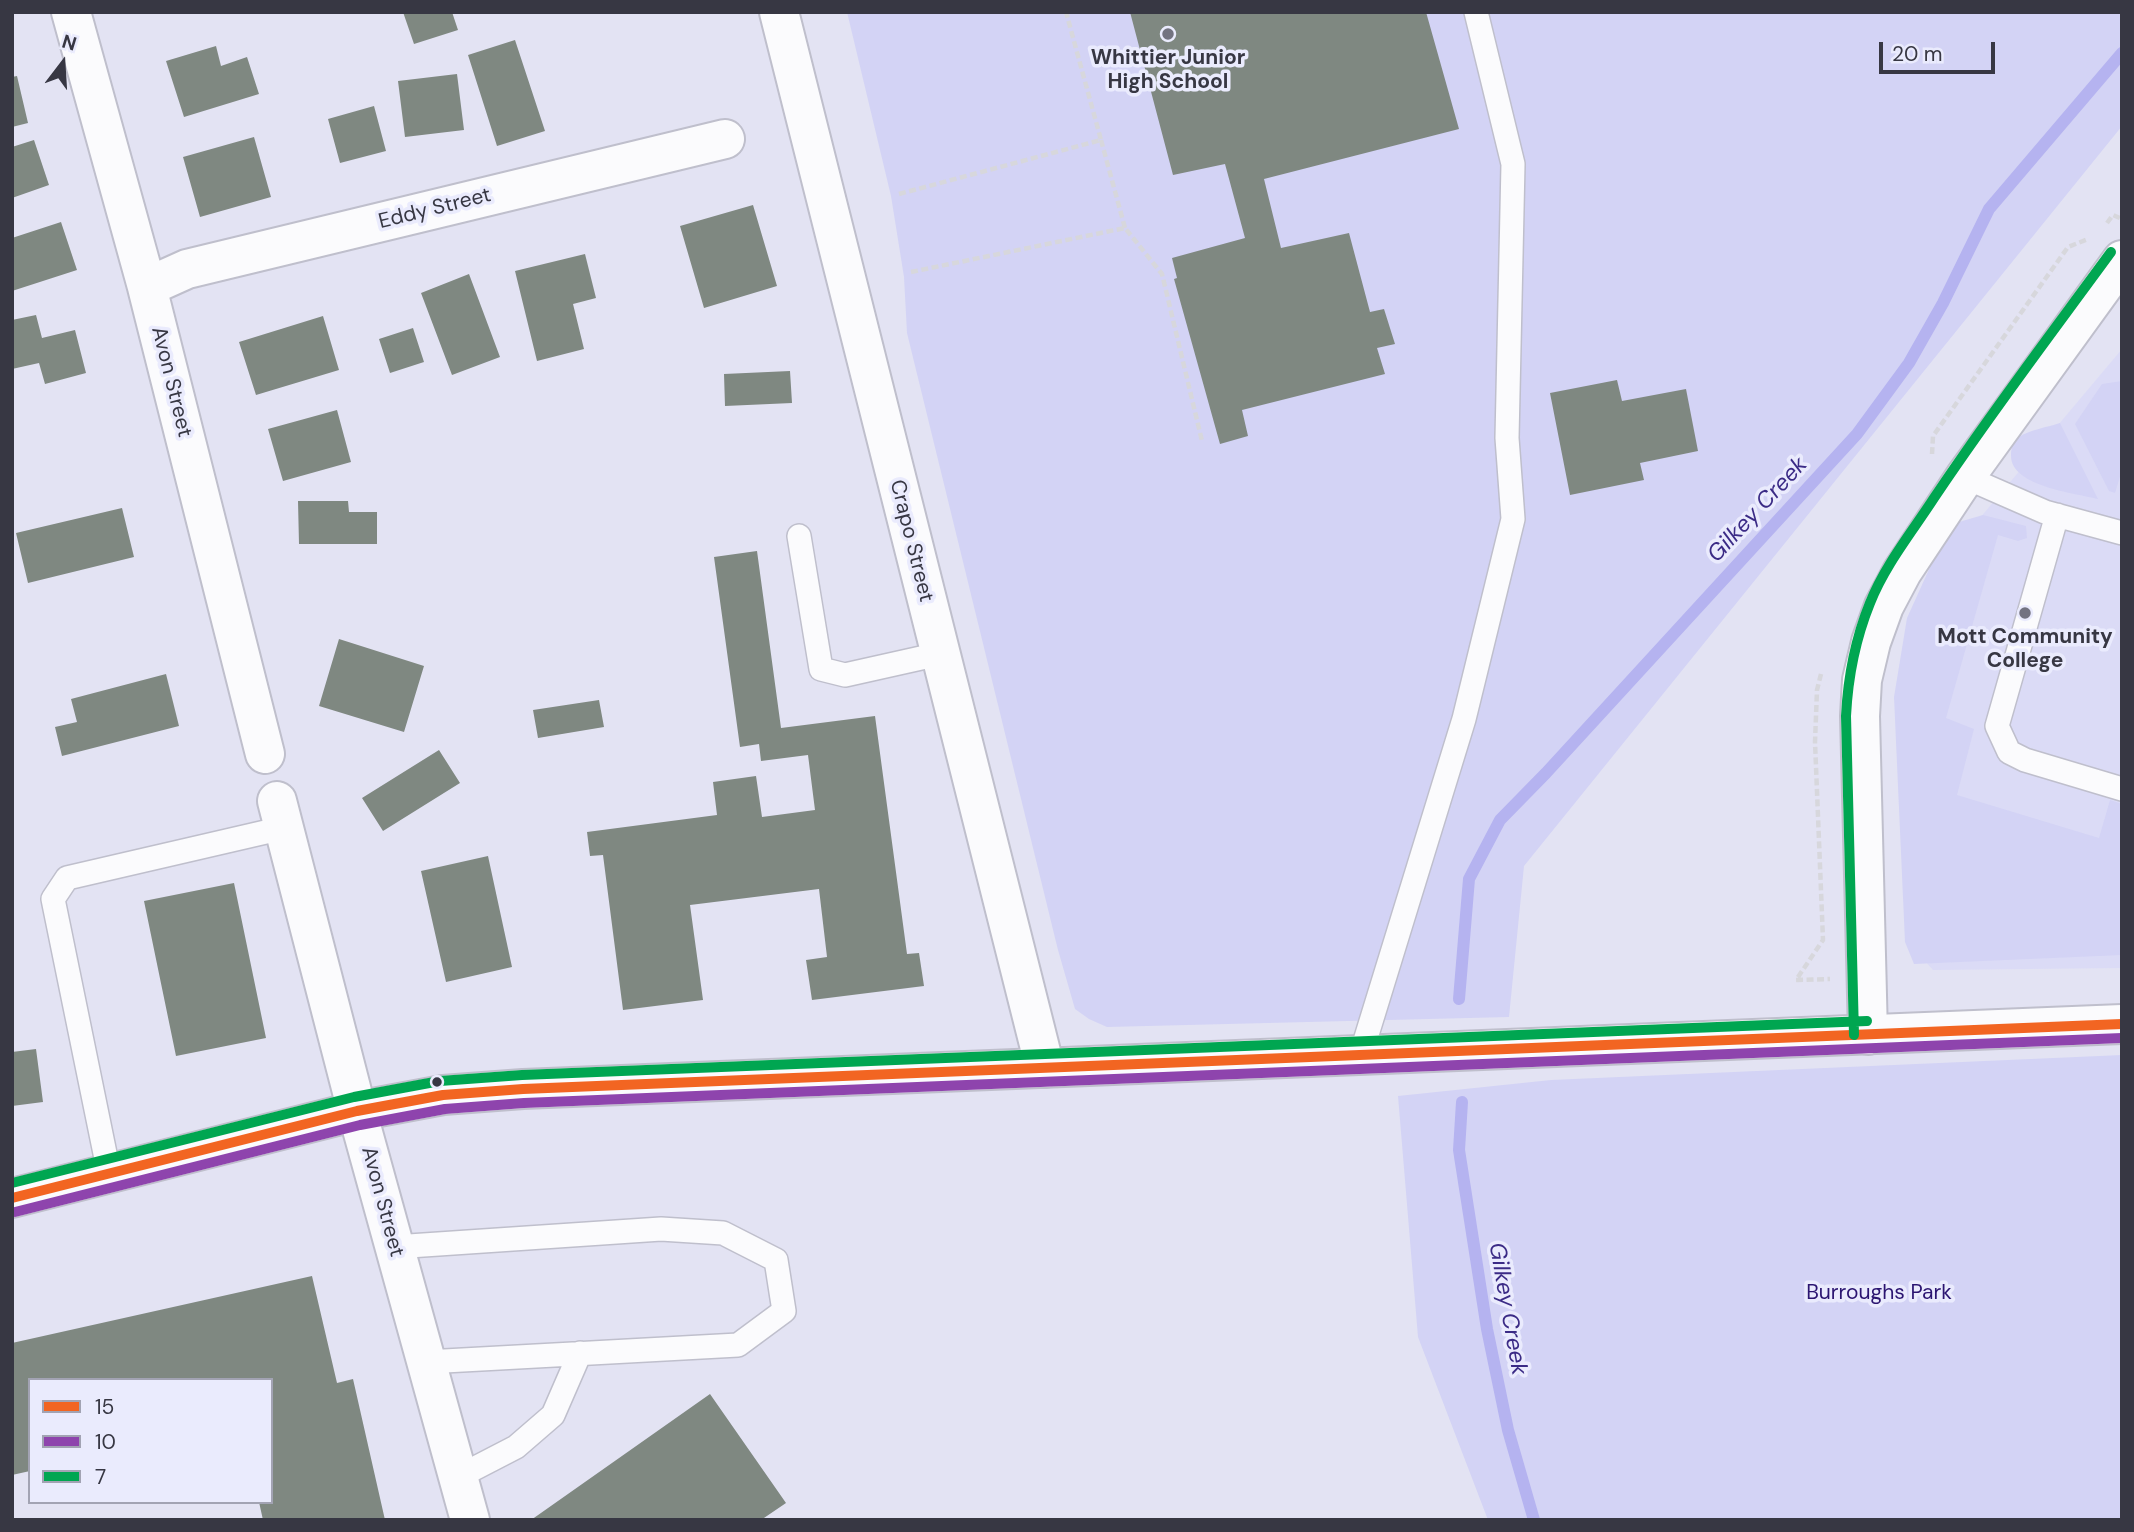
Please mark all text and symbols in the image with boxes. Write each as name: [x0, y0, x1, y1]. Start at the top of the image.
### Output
marker: Whittier Junior High School: [1160, 26, 1176, 42]
north arrow: [28, 28, 98, 98]
text: N: [59, 28, 80, 56]
scale bar: [1882, 28, 1997, 72]
text: 20 m: [1892, 40, 1943, 68]
place label: Whittier Junior High School: [1091, 45, 1245, 95]
street label: Eddy Street: [376, 183, 494, 235]
street label: Avon Street: [145, 324, 197, 440]
water label: Gilkey Creek: [1702, 452, 1814, 568]
street label: Crapo Street: [884, 477, 938, 605]
marker: Mott Community College: [2017, 605, 2033, 621]
place label: Mott Community College: [1937, 624, 2113, 674]
unlabelled marker: [430, 1075, 444, 1089]
street label: Avon Street: [355, 1144, 409, 1260]
water label: Gilkey Creek: [1482, 1241, 1532, 1377]
park label: Burroughs Park: [1806, 1280, 1952, 1306]
legend: [28, 1378, 273, 1504]
text: 15: [95, 1393, 114, 1421]
text: 10: [95, 1428, 116, 1456]
text: 7: [95, 1463, 106, 1491]

